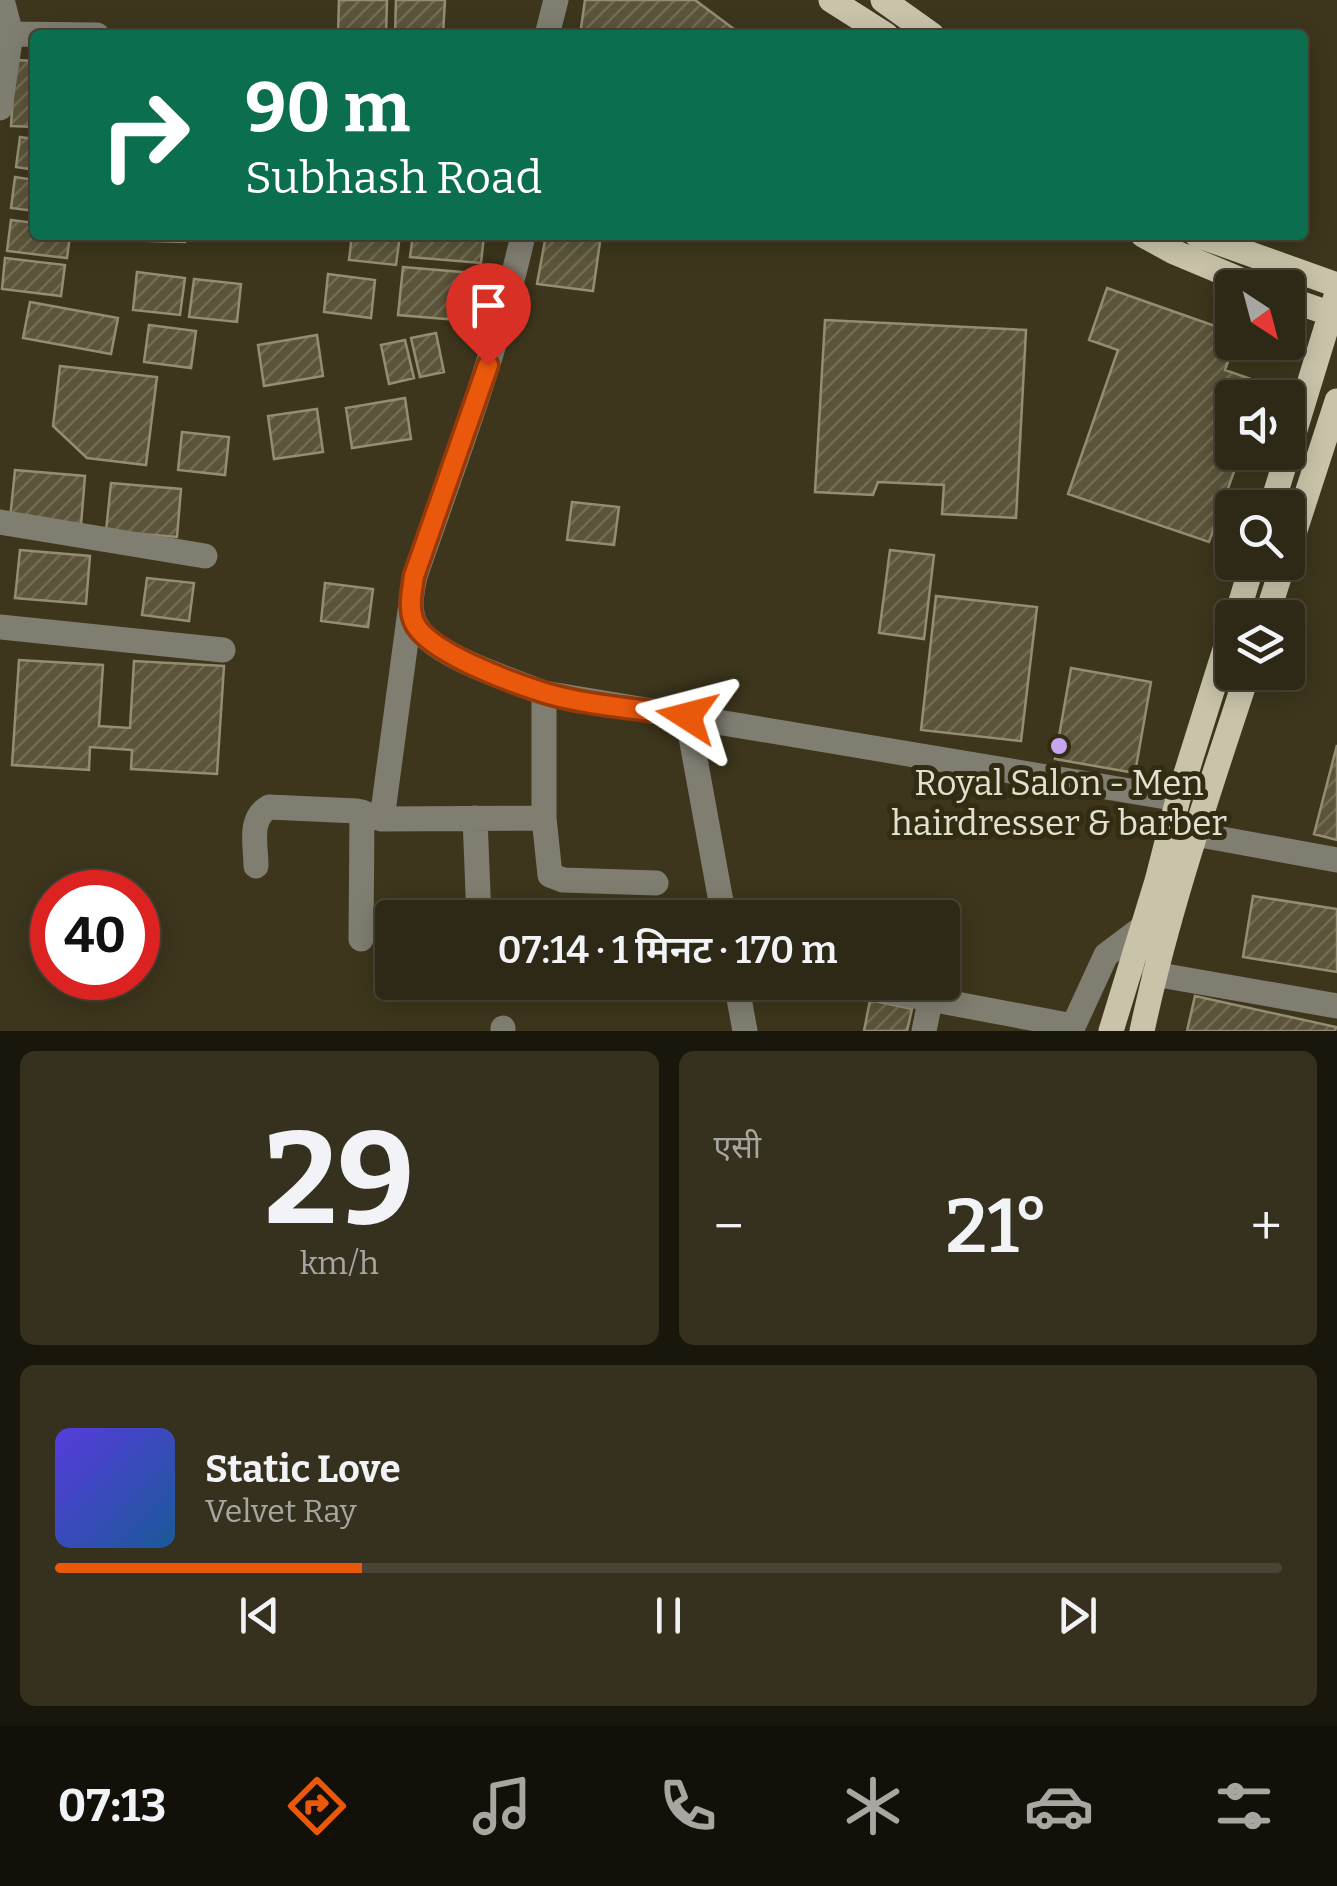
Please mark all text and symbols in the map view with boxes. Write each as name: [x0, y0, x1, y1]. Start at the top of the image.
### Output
text: 90 m: [245, 66, 410, 150]
icon: right: [80, 70, 210, 200]
text: Subhash Road: [245, 151, 542, 205]
pin: [446, 263, 531, 366]
north arrow: [1215, 270, 1305, 360]
map controls: [1215, 270, 1305, 690]
icon: arrive: [461, 278, 516, 333]
button: sound: [1215, 380, 1305, 470]
button: search: [1215, 490, 1305, 580]
button: layers: [1215, 600, 1305, 690]
position arrow: [635, 664, 739, 768]
marker: Royal Salon - Men hairdresser & barber: [1048, 735, 1070, 757]
place label: Royal Salon - Men hairdresser & barber: [891, 762, 1227, 844]
speed limit sign: 40: [30, 870, 160, 1000]
text: 07:14 · 1 मिनट · 170 m: [497, 927, 838, 973]
text: 29: [264, 1101, 414, 1257]
text: एसी: [714, 1128, 761, 1166]
text: 21°: [946, 1182, 1049, 1272]
text: −: [714, 1194, 744, 1260]
text: +: [1251, 1194, 1282, 1260]
text: km/h: [300, 1244, 379, 1282]
text: Static Love: [205, 1446, 401, 1492]
text: Velvet Ray: [205, 1492, 357, 1530]
icon: previous: [232, 1588, 287, 1643]
icon: pause: [641, 1588, 696, 1643]
icon: next: [1050, 1588, 1105, 1643]
icon: directions: [282, 1771, 352, 1841]
icon: music: [467, 1771, 537, 1841]
icon: phone: [653, 1771, 723, 1841]
icon: climate: [838, 1771, 908, 1841]
icon: car: [1024, 1771, 1094, 1841]
icon: filters: [1209, 1771, 1279, 1841]
text: 07:13: [58, 1779, 166, 1833]

